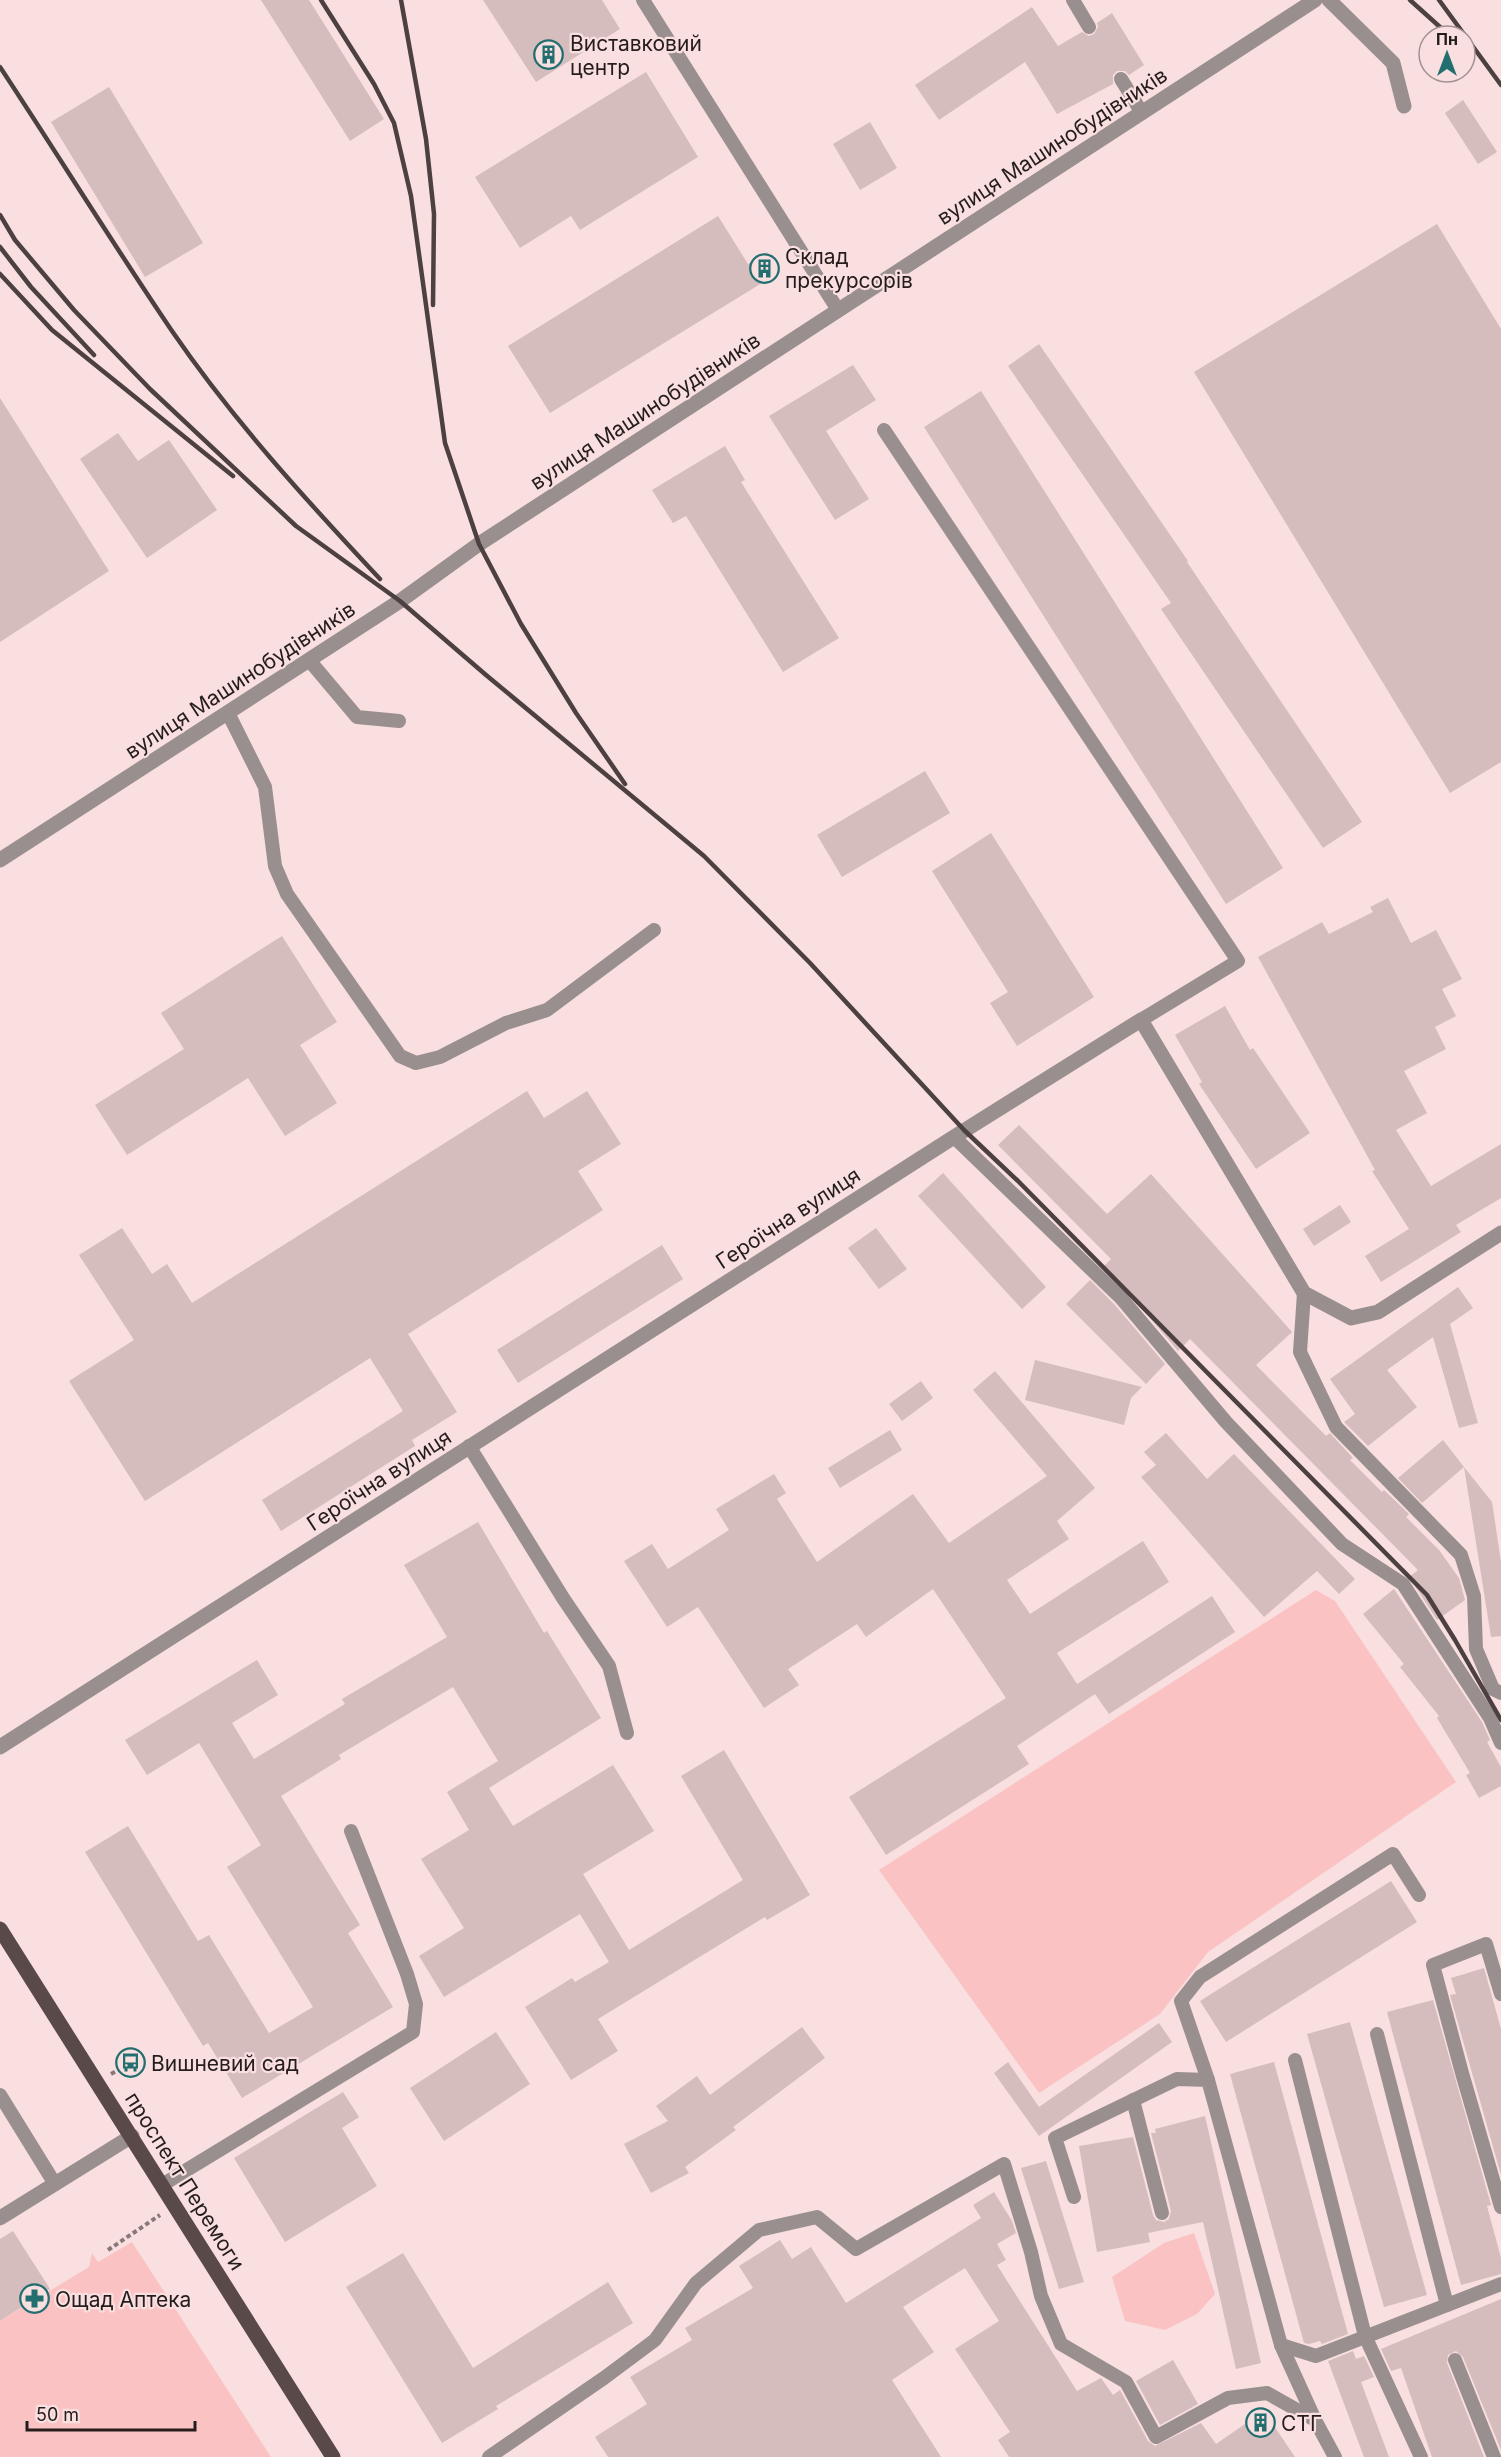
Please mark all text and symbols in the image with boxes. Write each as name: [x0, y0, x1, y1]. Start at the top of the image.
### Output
north arrow: [1417, 24, 1477, 84]
text: Пн: [1436, 29, 1458, 49]
place label: Виставковий центр: [570, 31, 702, 80]
building icon: Виставковий центр: [533, 39, 565, 71]
street label: вулиця Машинобудівників: [932, 62, 1172, 230]
place label: Склад прекурсорів: [785, 244, 913, 293]
building icon: Склад прекурсорів: [748, 252, 780, 284]
street label: вулиця Машинобудівників: [525, 327, 765, 495]
street label: вулиця Машинобудівників: [120, 596, 360, 764]
street label: Героїчна вулиця: [711, 1162, 865, 1274]
street label: Героїчна вулиця: [302, 1424, 456, 1536]
bus stop icon: Вишневий сад: [114, 2047, 146, 2079]
place label: Вишневий сад: [151, 2051, 299, 2076]
street label: проспект Перемоги: [120, 2087, 250, 2275]
pharmacy icon: Ощад Аптека: [18, 2283, 50, 2315]
place label: Ощад Аптека: [55, 2287, 191, 2312]
scale bar: [27, 2394, 195, 2432]
text: 50 m: [36, 2404, 79, 2425]
building icon: СТГ: [1244, 2407, 1276, 2439]
place label: СТГ: [1281, 2411, 1322, 2436]

